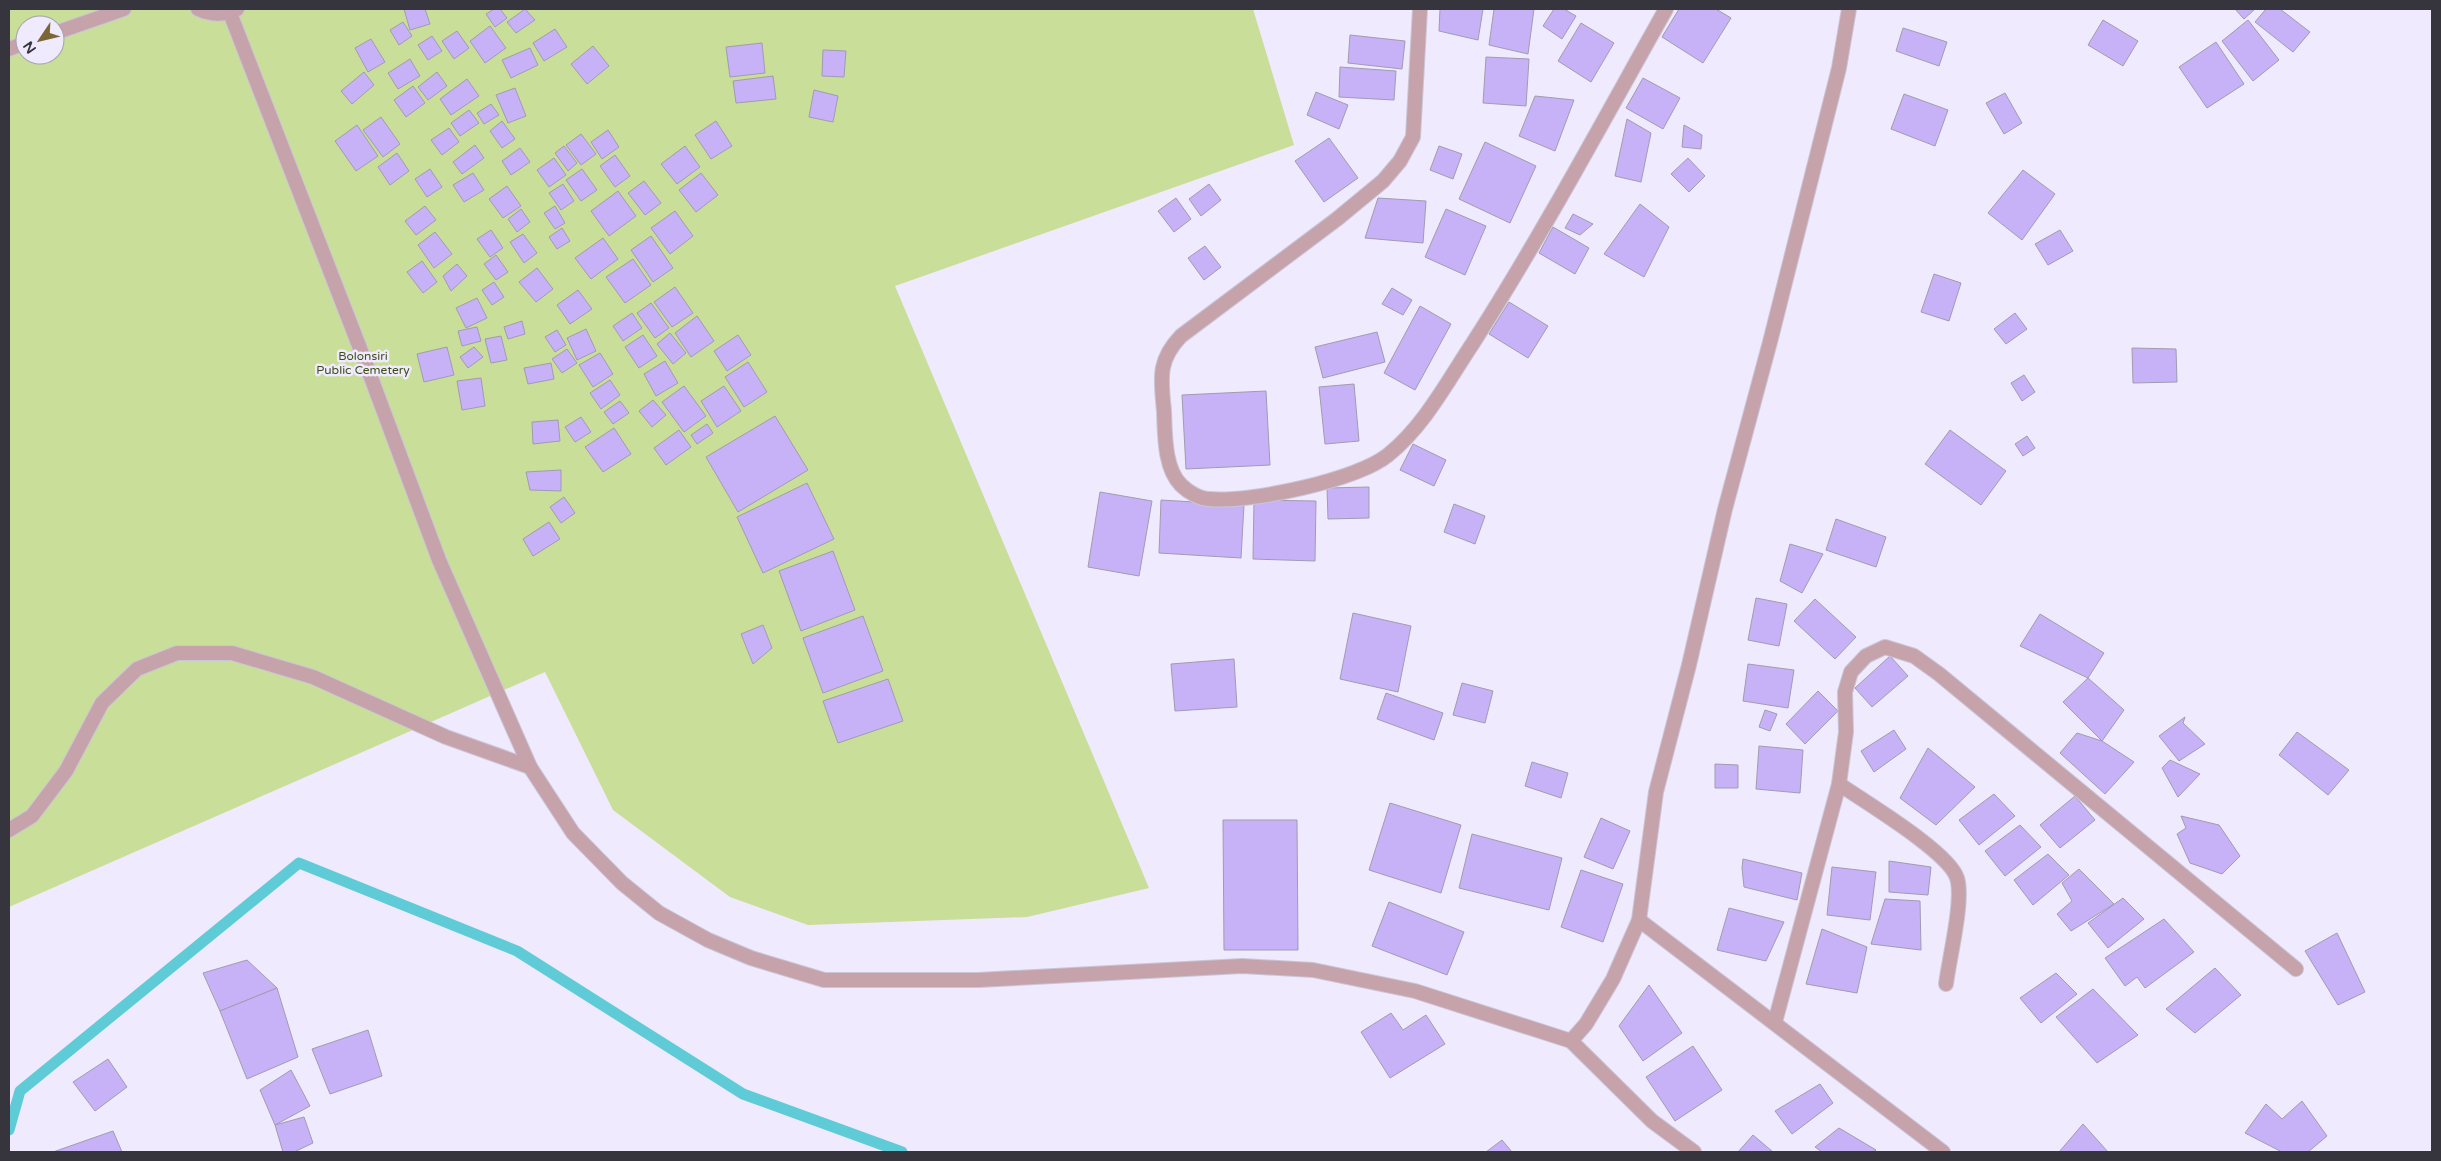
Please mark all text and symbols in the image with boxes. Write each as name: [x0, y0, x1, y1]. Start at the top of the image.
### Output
north arrow: [15, 15, 65, 65]
text: N: [20, 38, 40, 57]
park label: Bolonsiri Public Cemetery: [316, 349, 410, 377]

